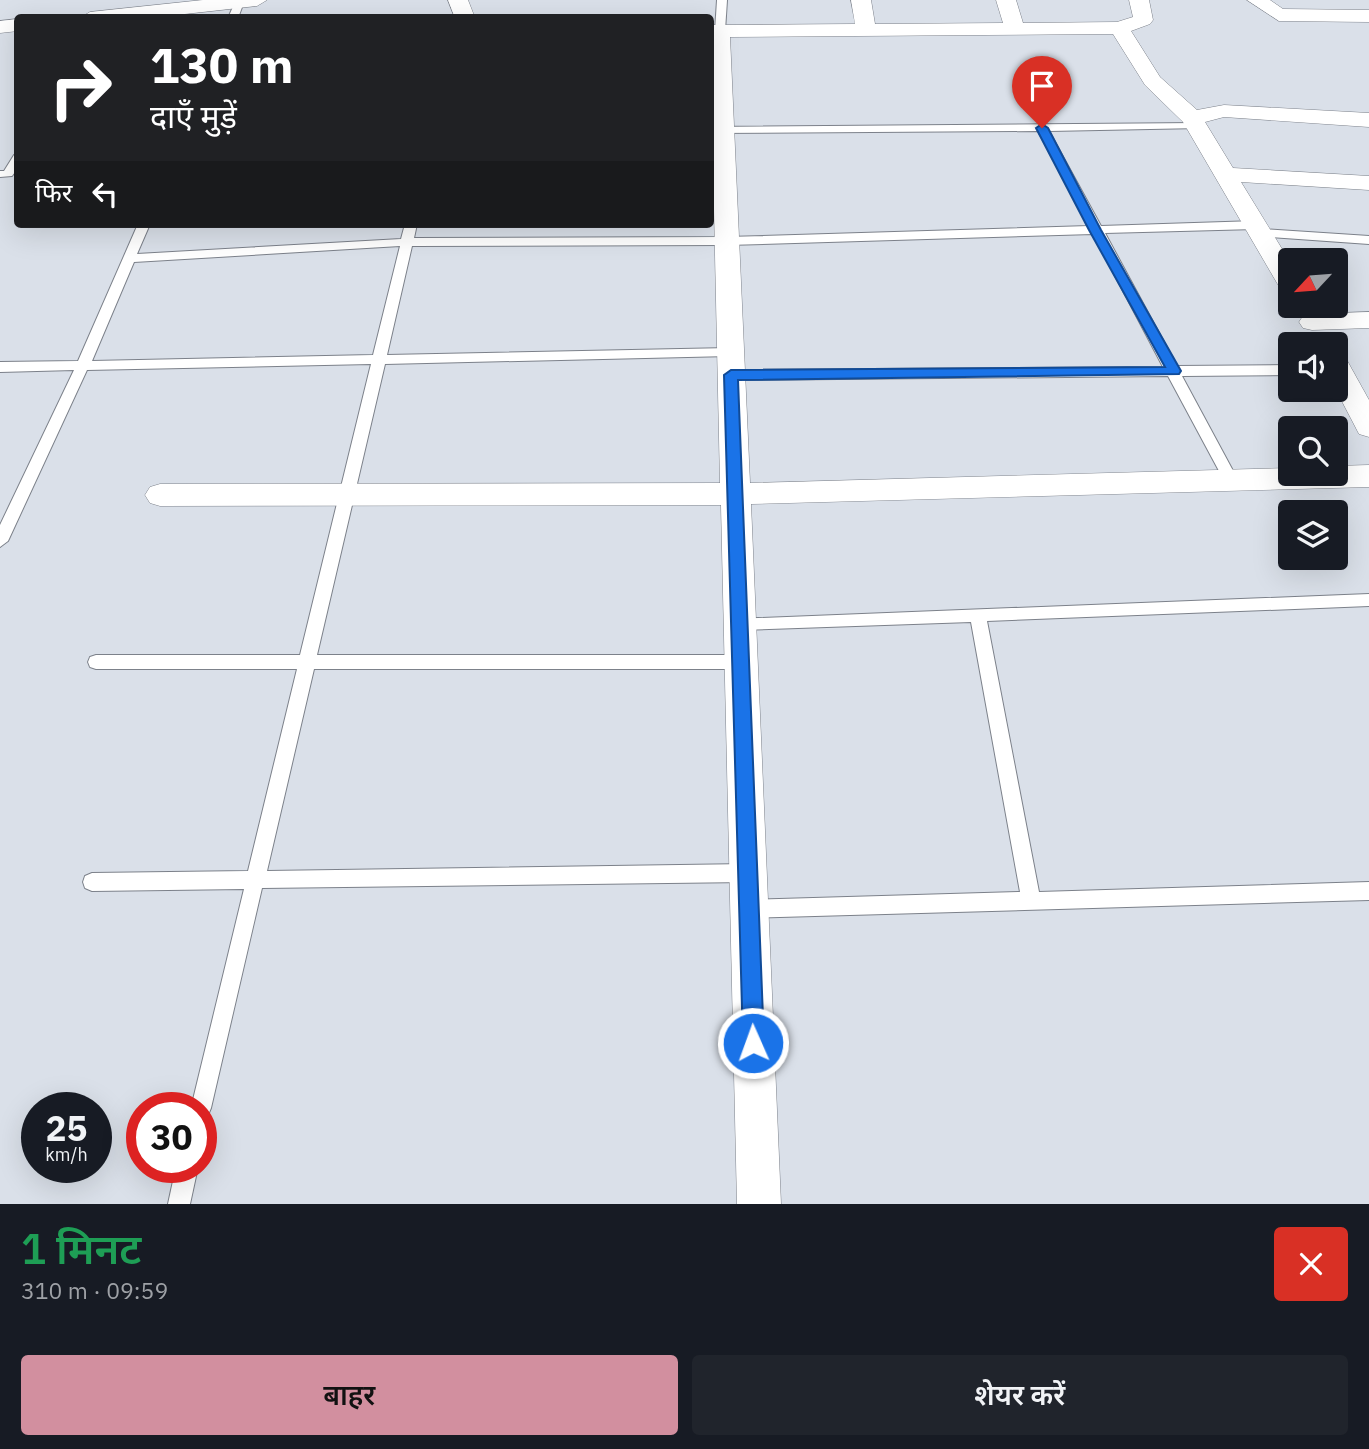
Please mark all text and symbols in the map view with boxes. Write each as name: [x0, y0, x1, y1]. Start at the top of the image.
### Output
text: 130 m: [150, 33, 294, 96]
icon: right: [35, 42, 126, 133]
pin: [1012, 56, 1072, 128]
icon: arrive: [1023, 67, 1061, 105]
text: दाएँ मुड़ें: [150, 95, 237, 137]
text: फिर: [35, 175, 72, 209]
icon: left: [86, 175, 124, 213]
north arrow: [1278, 248, 1348, 318]
map controls: [1278, 248, 1348, 570]
button: sound: [1278, 332, 1348, 402]
button: search: [1278, 416, 1348, 486]
button: layers: [1278, 500, 1348, 570]
position arrow: [716, 1006, 790, 1080]
speed limit sign: 30: [126, 1092, 217, 1183]
text: 25: [45, 1105, 88, 1151]
text: km/h: [45, 1143, 88, 1166]
text: 1 मिनट: [21, 1221, 141, 1276]
button: close: [1274, 1227, 1348, 1301]
text: 310 m · 09:59: [21, 1275, 168, 1305]
button: बाहर: [21, 1355, 678, 1435]
button: शेयर करें: [692, 1355, 1348, 1435]

